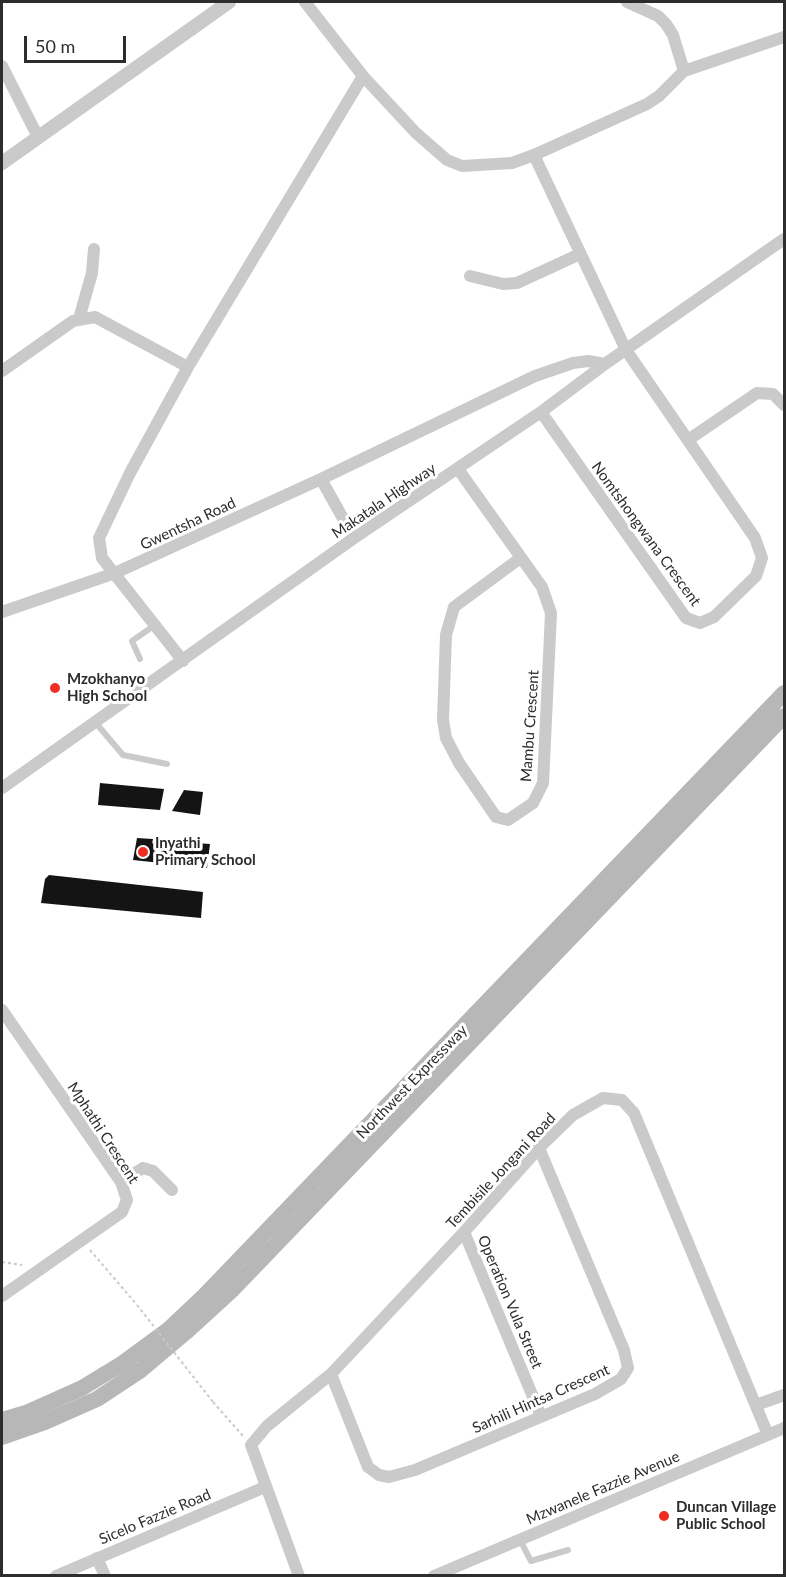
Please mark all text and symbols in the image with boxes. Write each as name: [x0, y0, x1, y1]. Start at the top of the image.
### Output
scale bar: [27, 24, 129, 62]
text: 50 m: [35, 35, 75, 57]
street label: Nomtshongwana Crescent: [588, 458, 704, 610]
street label: Makatala Highway: [329, 460, 439, 542]
street label: Gwentsha Road: [137, 494, 239, 554]
street label: Mambu Crescent: [517, 669, 543, 783]
place label: Mzokhanyo High School: [67, 670, 147, 705]
marker: Mzokhanyo High School: [48, 681, 62, 695]
place label: Inyathi Primary School: [155, 834, 256, 869]
marker: Inyathi Primary School: [136, 845, 150, 859]
street label: Northwest Expressway: [353, 1021, 471, 1143]
street label: Mphathi Crescent: [64, 1079, 142, 1187]
street label: Tembisile Jongani Road: [443, 1109, 559, 1233]
street label: Operation Vula Street: [474, 1233, 546, 1371]
street label: Sarhili Hintsa Crescent: [470, 1361, 612, 1437]
street label: Mzwanele Fazzie Avenue: [524, 1448, 682, 1528]
street label: Sicelo Fazzie Road: [96, 1485, 214, 1549]
place label: Duncan Village Public School: [676, 1498, 776, 1533]
marker: Duncan Village Public School: [657, 1509, 671, 1523]

